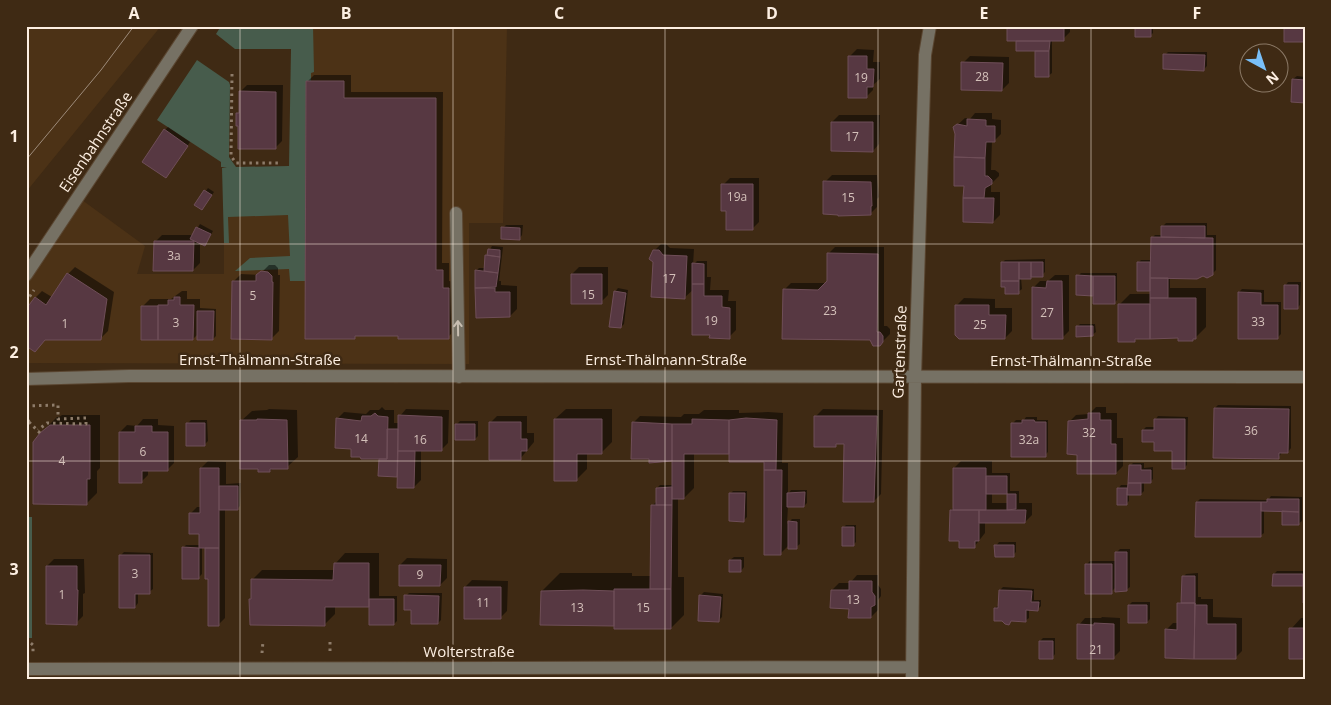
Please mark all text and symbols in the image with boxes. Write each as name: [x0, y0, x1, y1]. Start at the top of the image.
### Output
text: A: [128, 2, 140, 24]
text: B: [341, 2, 351, 24]
text: C: [554, 2, 564, 24]
text: D: [766, 2, 778, 24]
text: E: [980, 2, 989, 24]
text: F: [1193, 2, 1201, 24]
north arrow: [1238, 42, 1288, 92]
text: N: [1262, 67, 1283, 89]
house number: 28: [975, 68, 989, 85]
house number: 19: [854, 69, 868, 86]
street label: Eisenbahnstraße: [54, 87, 136, 196]
text: 1: [9, 125, 19, 147]
house number: 17: [845, 128, 859, 145]
house number: 19a: [727, 188, 747, 205]
house number: 15: [841, 189, 855, 206]
house number: 3a: [167, 247, 181, 264]
house number: 17: [662, 270, 676, 287]
house number: 15: [581, 286, 595, 303]
house number: 5: [250, 287, 257, 304]
house number: 23: [823, 302, 837, 319]
house number: 27: [1040, 304, 1054, 321]
street label: Gartenstraße: [887, 305, 911, 399]
house number: 19: [704, 312, 718, 329]
house number: 33: [1251, 313, 1265, 330]
house number: 3: [173, 314, 180, 331]
house number: 1: [62, 315, 68, 332]
house number: 25: [973, 316, 987, 333]
one-way arrow: [453, 320, 463, 336]
text: 2: [9, 341, 19, 363]
street label: Ernst-Thälmann-Straße: [179, 349, 341, 369]
street label: Ernst-Thälmann-Straße: [585, 349, 747, 369]
street label: Ernst-Thälmann-Straße: [990, 350, 1152, 370]
house number: 36: [1244, 422, 1258, 439]
house number: 32: [1082, 424, 1096, 441]
house number: 14: [354, 430, 368, 447]
house number: 16: [413, 431, 427, 448]
house number: 32a: [1019, 431, 1039, 448]
house number: 6: [140, 443, 147, 460]
house number: 4: [59, 452, 66, 469]
text: 3: [9, 558, 19, 580]
house number: 3: [132, 565, 139, 582]
house number: 9: [417, 566, 424, 583]
house number: 1: [59, 586, 65, 603]
house number: 13: [846, 591, 860, 608]
house number: 11: [476, 594, 490, 611]
house number: 13: [570, 599, 584, 616]
house number: 15: [636, 599, 650, 616]
street label: Wolterstraße: [423, 641, 515, 661]
house number: 21: [1089, 641, 1103, 658]

